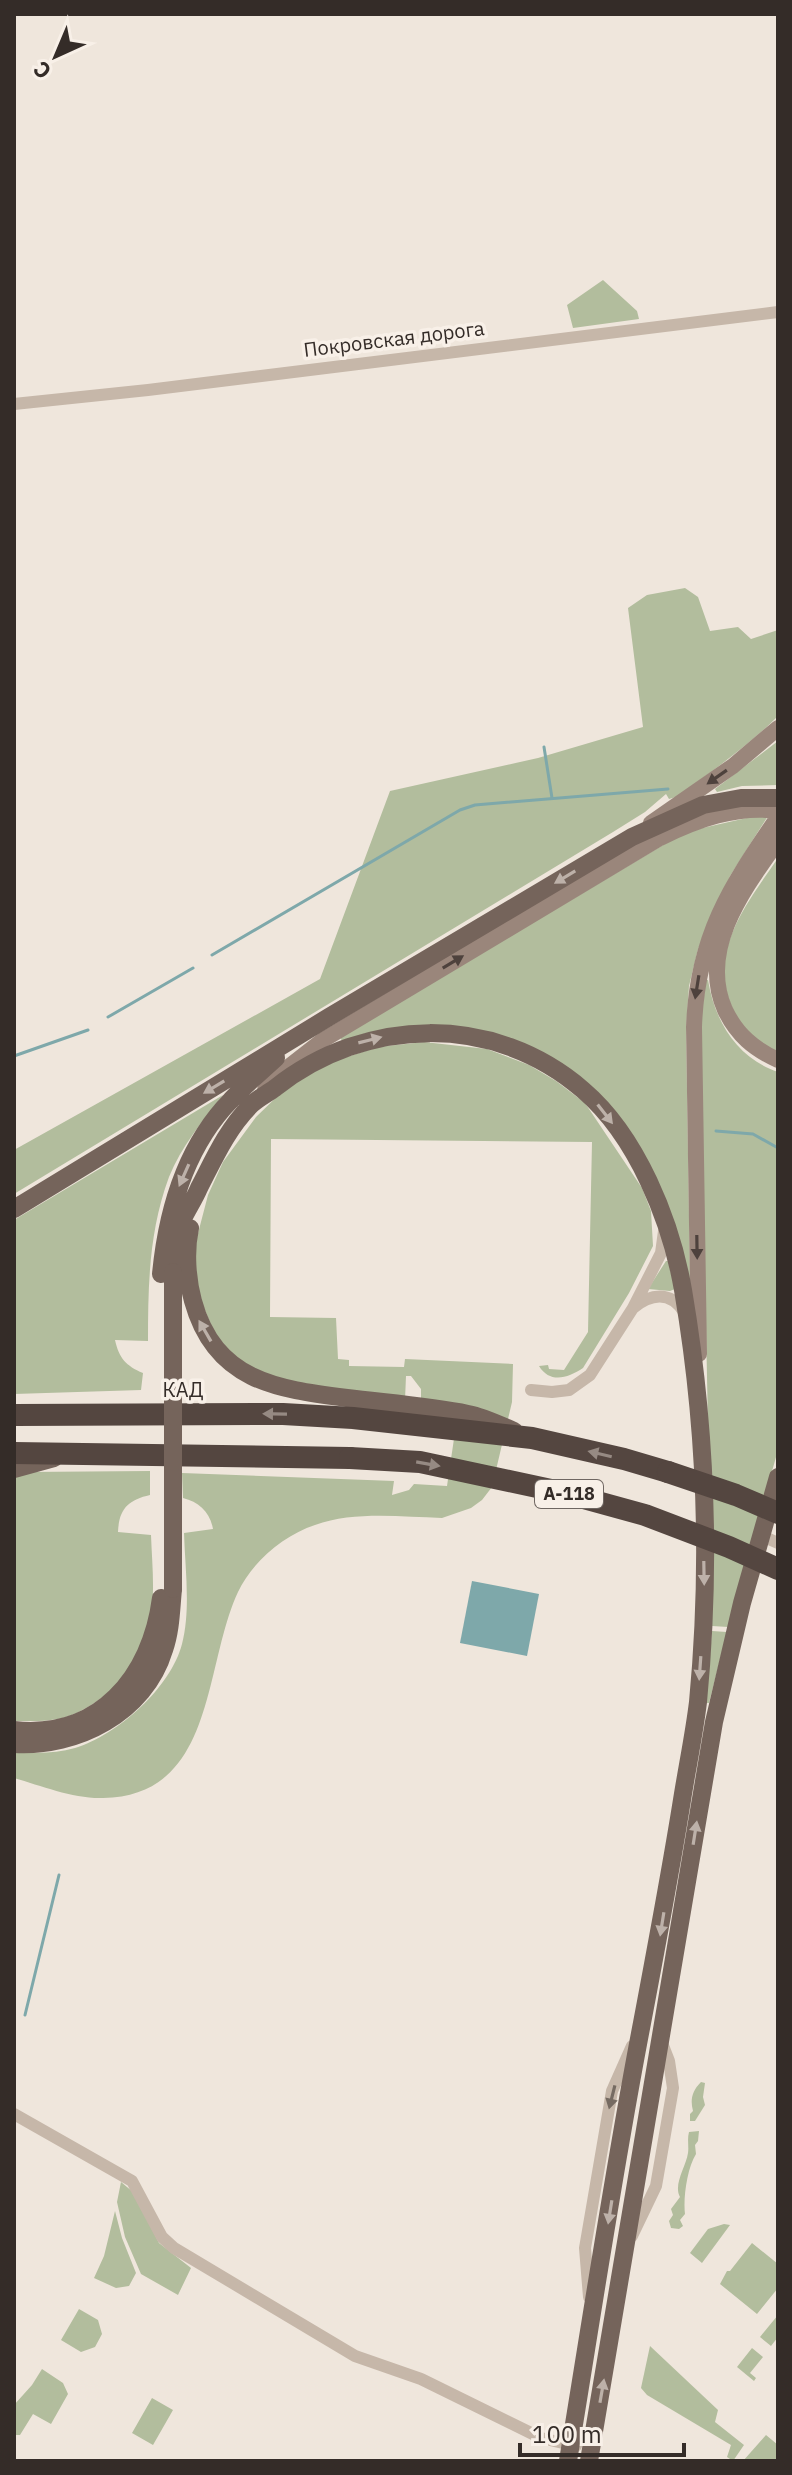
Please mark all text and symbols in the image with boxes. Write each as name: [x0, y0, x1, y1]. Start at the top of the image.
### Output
north arrow: [16, 16, 96, 96]
text: С: [27, 55, 57, 86]
street label: Покровская дорога: [302, 314, 486, 363]
one-way arrow: [707, 769, 728, 784]
one-way arrow: [554, 869, 576, 883]
one-way arrow: [442, 955, 464, 969]
one-way arrow: [690, 975, 703, 1000]
one-way arrow: [357, 1033, 382, 1046]
one-way arrow: [203, 1080, 225, 1094]
one-way arrow: [596, 1104, 613, 1124]
one-way arrow: [177, 1164, 191, 1187]
one-way arrow: [691, 1235, 703, 1260]
one-way arrow: [199, 1320, 213, 1342]
street label: КАД: [163, 1376, 203, 1403]
one-way arrow: [262, 1408, 287, 1420]
one-way arrow: [587, 1447, 612, 1460]
one-way arrow: [415, 1458, 440, 1471]
road number: А-118: [535, 1480, 603, 1508]
one-way arrow: [698, 1561, 711, 1586]
one-way arrow: [693, 1656, 706, 1681]
one-way arrow: [689, 1820, 702, 1845]
one-way arrow: [655, 1912, 668, 1937]
one-way arrow: [605, 2084, 618, 2109]
one-way arrow: [603, 2200, 616, 2225]
one-way arrow: [596, 2378, 608, 2403]
scale bar: [520, 2407, 684, 2457]
text: 100 m: [532, 2418, 602, 2450]

